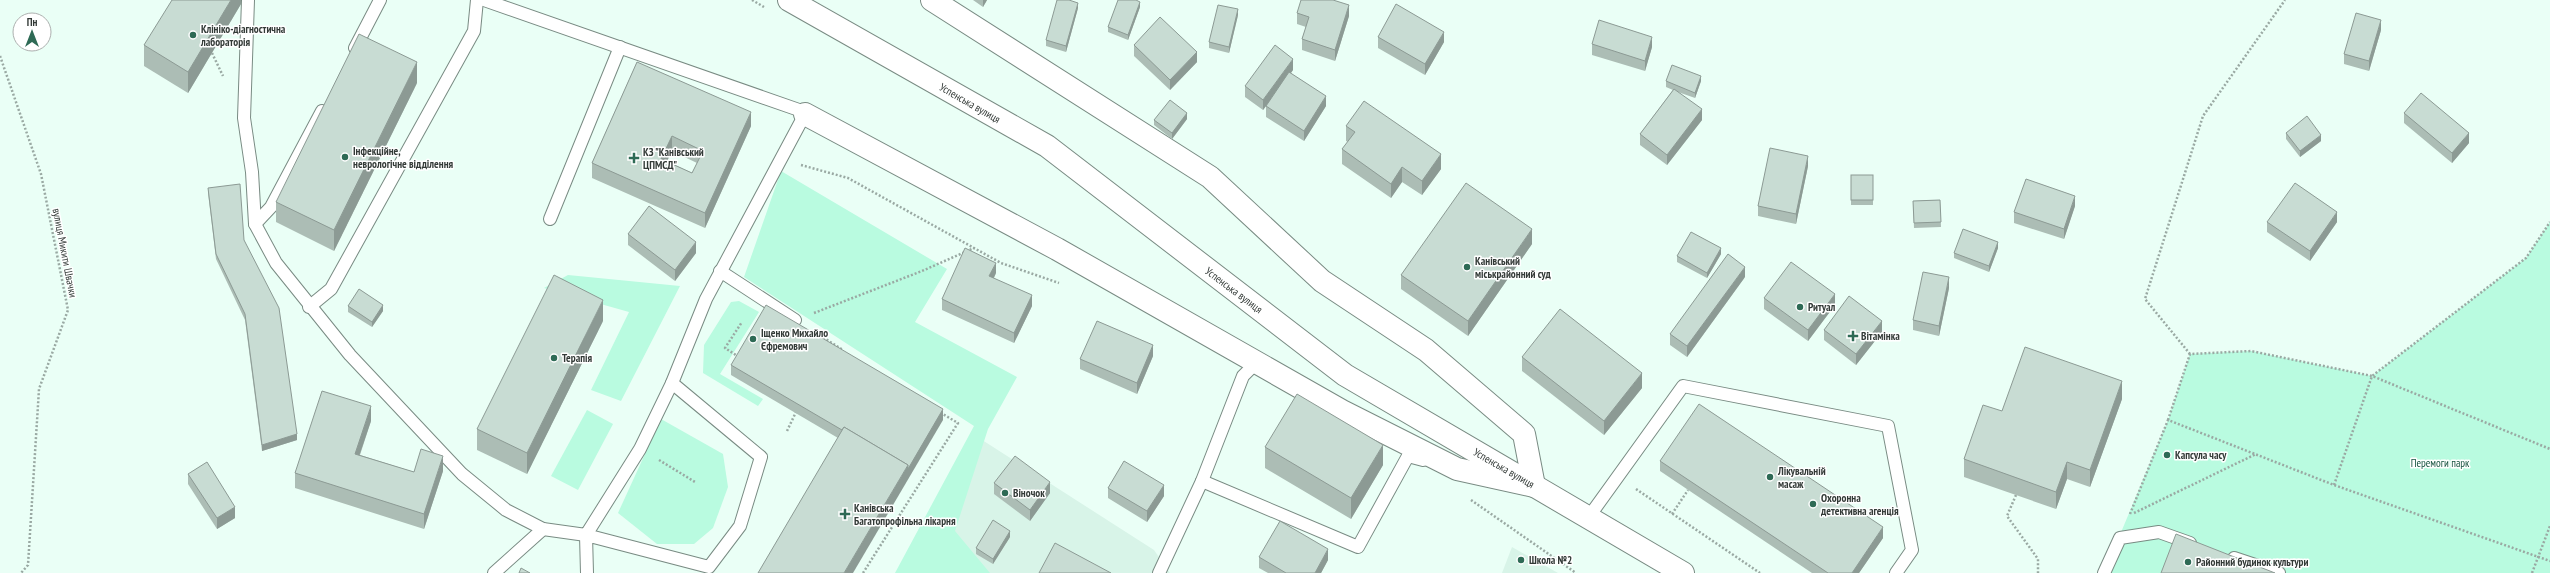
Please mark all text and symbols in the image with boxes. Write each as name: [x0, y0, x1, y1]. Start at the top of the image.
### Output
north arrow: [12, 12, 52, 52]
text: Пн: [27, 15, 37, 29]
place label: Клініко-діагностична лабораторія: [200, 22, 286, 49]
marker: Клініко-діагностична лабораторія: [188, 30, 198, 40]
street label: Успенська вулиця: [937, 80, 1003, 126]
place label: Інфекційне, неврологічне відділення: [353, 144, 454, 171]
place label: КЗ "Канівський ЦПМСД": [643, 145, 704, 172]
marker: Інфекційне, неврологічне відділення: [340, 152, 350, 162]
marker: КЗ "Канівський ЦПМСД": [628, 152, 640, 164]
street label: вулиця Микити Швачки: [49, 207, 81, 299]
place label: Канівський міськрайонний суд: [1475, 254, 1551, 281]
marker: Канівський міськрайонний суд: [1462, 262, 1472, 272]
street label: Успенська вулиця: [1203, 264, 1265, 316]
place label: Ритуал: [1808, 300, 1836, 314]
marker: Ритуал: [1795, 302, 1805, 312]
place label: Іщенко Михайло Єфремович: [761, 326, 828, 353]
place label: Вітамінка: [1861, 329, 1900, 343]
marker: Вітамінка: [1848, 331, 1858, 341]
marker: Іщенко Михайло Єфремович: [748, 334, 758, 344]
place label: Терапія: [562, 351, 593, 365]
marker: Терапія: [549, 353, 559, 363]
street label: Успенська вулиця: [1471, 445, 1537, 491]
place label: Капсула часу: [2175, 448, 2227, 462]
marker: Капсула часу: [2162, 450, 2172, 460]
park label: Перемоги парк: [2411, 456, 2470, 470]
place label: Лікувальній масаж: [1777, 464, 1826, 491]
marker: Лікувальній масаж: [1765, 472, 1775, 482]
place label: Віночок: [1013, 486, 1045, 500]
marker: Віночок: [1000, 488, 1010, 498]
place label: Охоронна детективна агенція: [1820, 491, 1899, 518]
marker: Охоронна детективна агенція: [1808, 499, 1818, 509]
place label: Канівська Багатопрофільна лікарня: [854, 501, 956, 528]
marker: Канівська Багатопрофільна лікарня: [839, 508, 851, 520]
place label: Школа №2: [1529, 553, 1572, 567]
marker: Школа №2: [1516, 555, 1526, 565]
place label: Районний будинок культури: [2196, 555, 2308, 569]
marker: Районний будинок культури: [2183, 557, 2193, 567]

